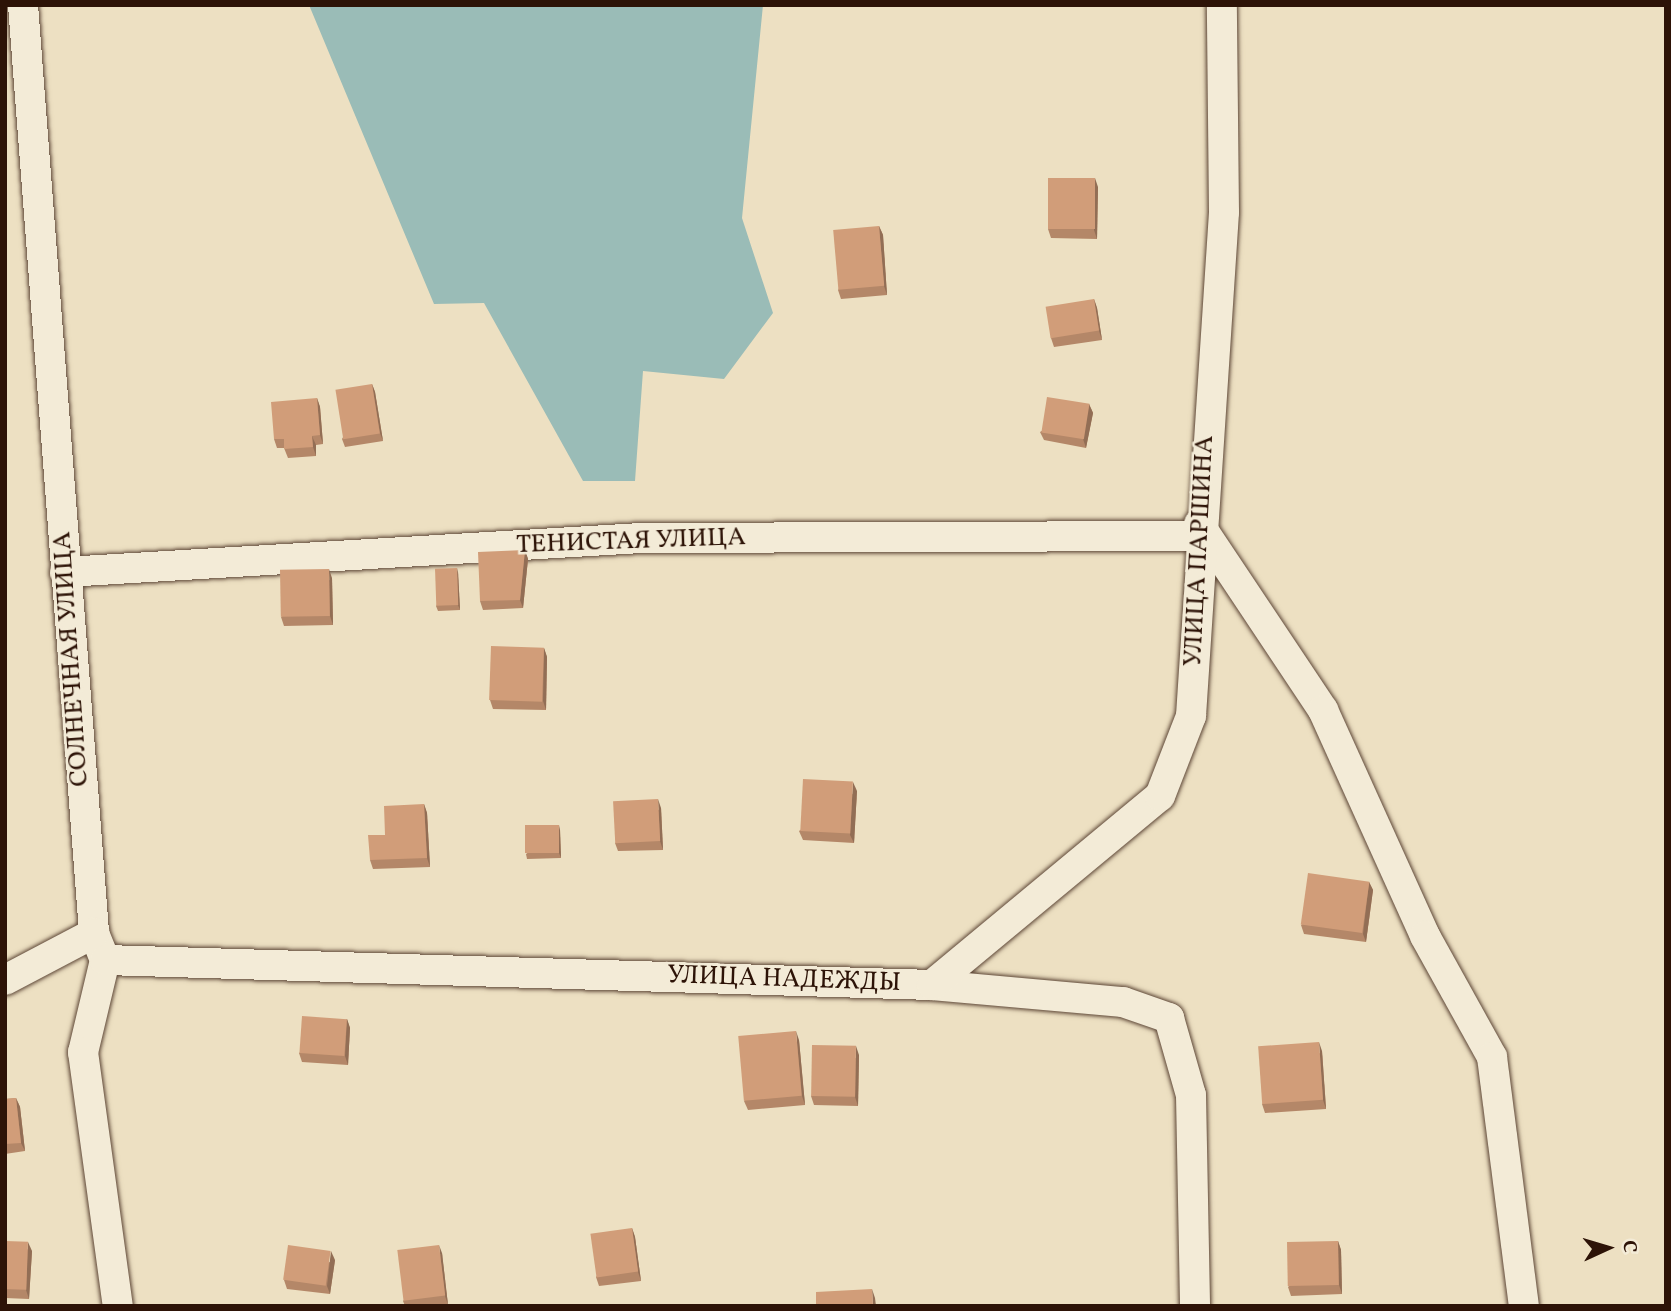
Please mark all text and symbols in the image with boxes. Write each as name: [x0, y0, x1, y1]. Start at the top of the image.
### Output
street label: УЛИЦА ПАРШИНА: [1178, 435, 1222, 667]
street label: ТЕНИСТАЯ УЛИЦА: [516, 522, 746, 562]
street label: СОЛНЕЧНАЯ УЛИЦА: [48, 530, 96, 788]
street label: УЛИЦА НАДЕЖДЫ: [667, 960, 901, 1000]
north arrow: [1573, 1213, 1643, 1283]
text: С: [1616, 1240, 1642, 1254]

